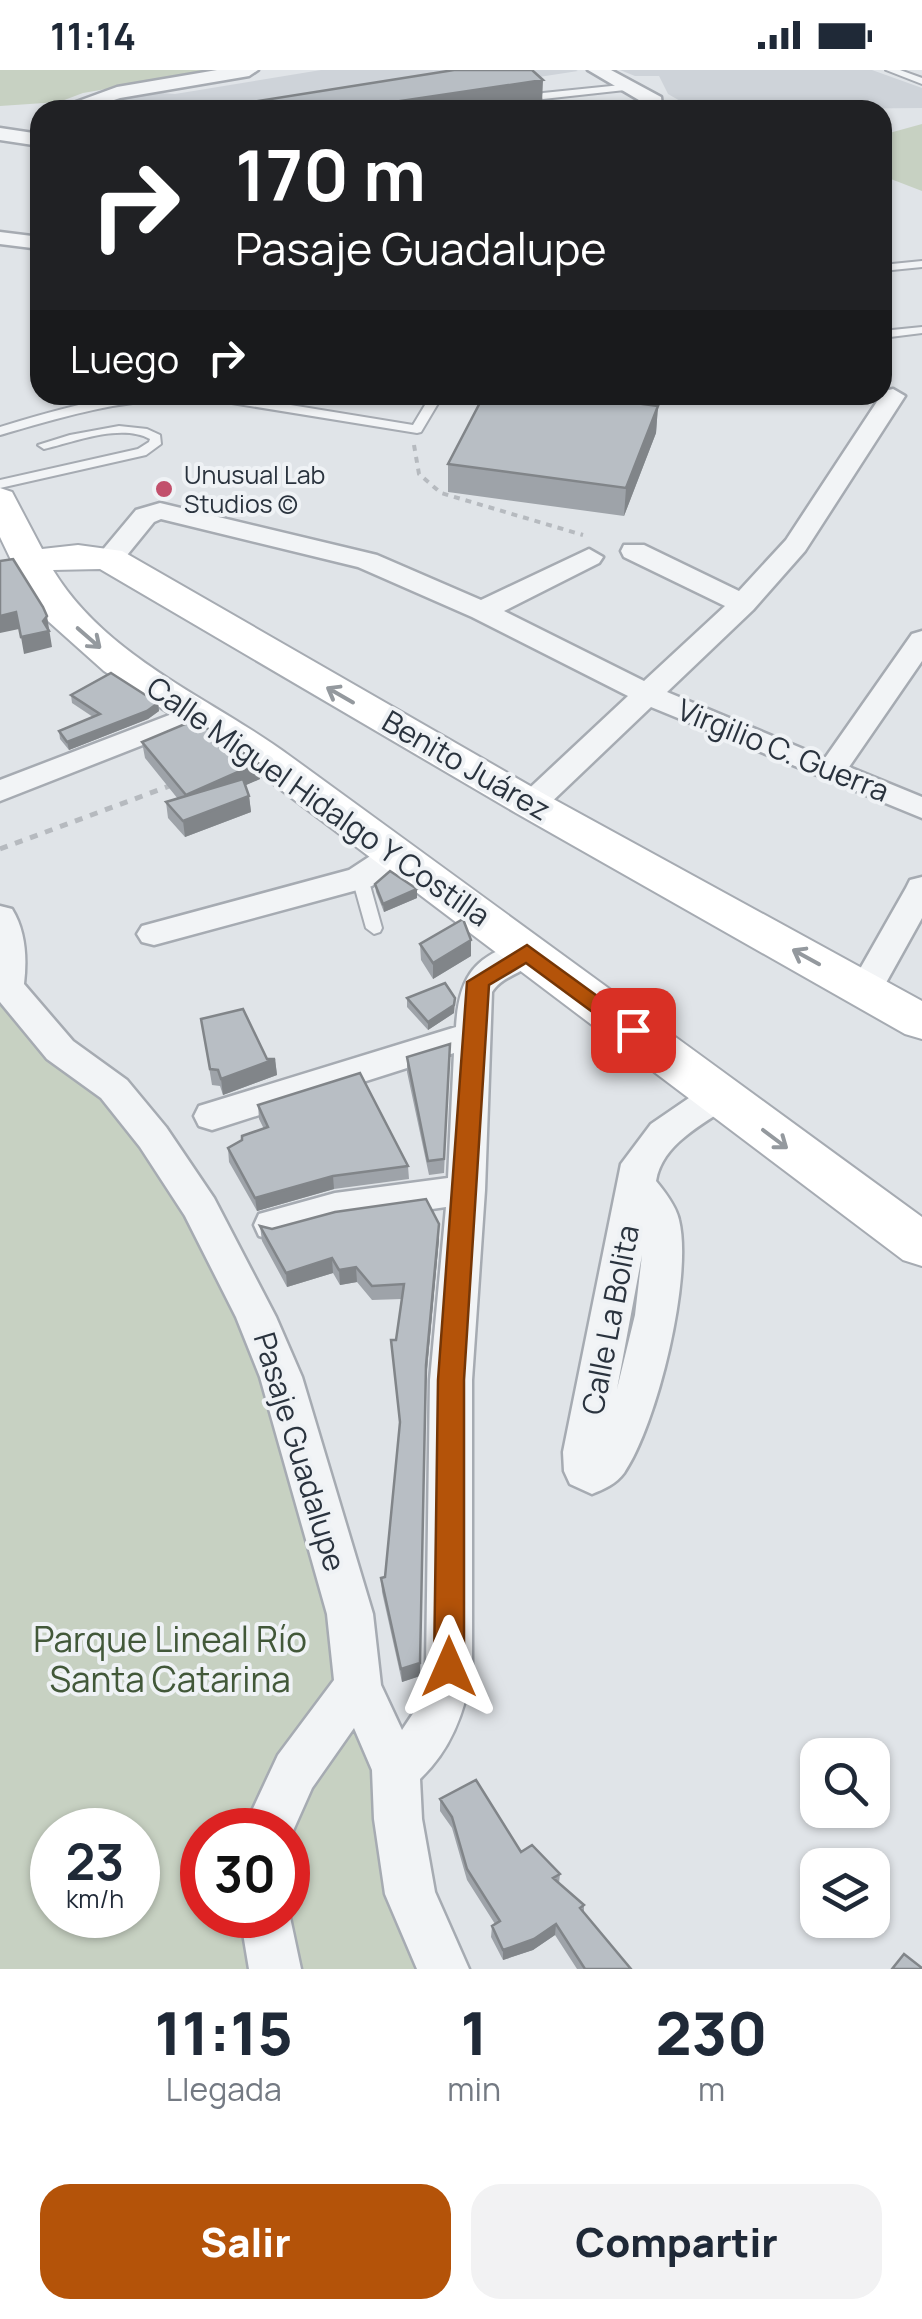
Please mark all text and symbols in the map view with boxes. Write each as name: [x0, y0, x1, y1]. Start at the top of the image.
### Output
text: 11:14: [50, 9, 136, 61]
text: 170 m: [235, 126, 426, 222]
icon: right: [70, 140, 200, 270]
text: Pasaje Guadalupe: [235, 217, 607, 279]
icon: right: [199, 330, 254, 385]
text: Luego: [70, 332, 179, 384]
place label: Unusual Lab Studios ©: [184, 457, 325, 521]
marker: Unusual Lab Studios ©: [153, 478, 175, 500]
one-way arrow: [76, 627, 101, 650]
street label: Calle Miguel Hidalgo Y Costilla: [139, 666, 499, 935]
one-way arrow: [326, 684, 355, 704]
street label: Virgilio C. Guerra: [672, 688, 896, 811]
street label: Benito Juárez: [375, 700, 558, 829]
one-way arrow: [792, 947, 822, 967]
pin: [591, 988, 676, 1073]
icon: arrive: [606, 1003, 661, 1058]
one-way arrow: [761, 1128, 788, 1149]
street label: Calle La Bolita: [571, 1221, 648, 1418]
street label: Pasaje Guadalupe: [245, 1327, 356, 1576]
park label: Parque Lineal Río Santa Catarina: [33, 1615, 307, 1703]
position arrow: [397, 1615, 501, 1719]
map controls: [800, 1738, 890, 1938]
button: search: [800, 1738, 890, 1828]
speed limit sign: 30: [180, 1808, 310, 1938]
text: 23: [66, 1827, 124, 1895]
button: layers: [800, 1848, 890, 1938]
text: km/h: [66, 1881, 124, 1916]
text: 11:15: [154, 1991, 293, 2073]
text: 1: [461, 1991, 488, 2073]
text: 230: [655, 1991, 768, 2073]
text: Llegada: [166, 2067, 282, 2111]
text: min: [447, 2067, 501, 2111]
text: m: [698, 2067, 725, 2111]
button: Salir: [40, 2184, 451, 2299]
button: Compartir: [471, 2184, 882, 2299]

